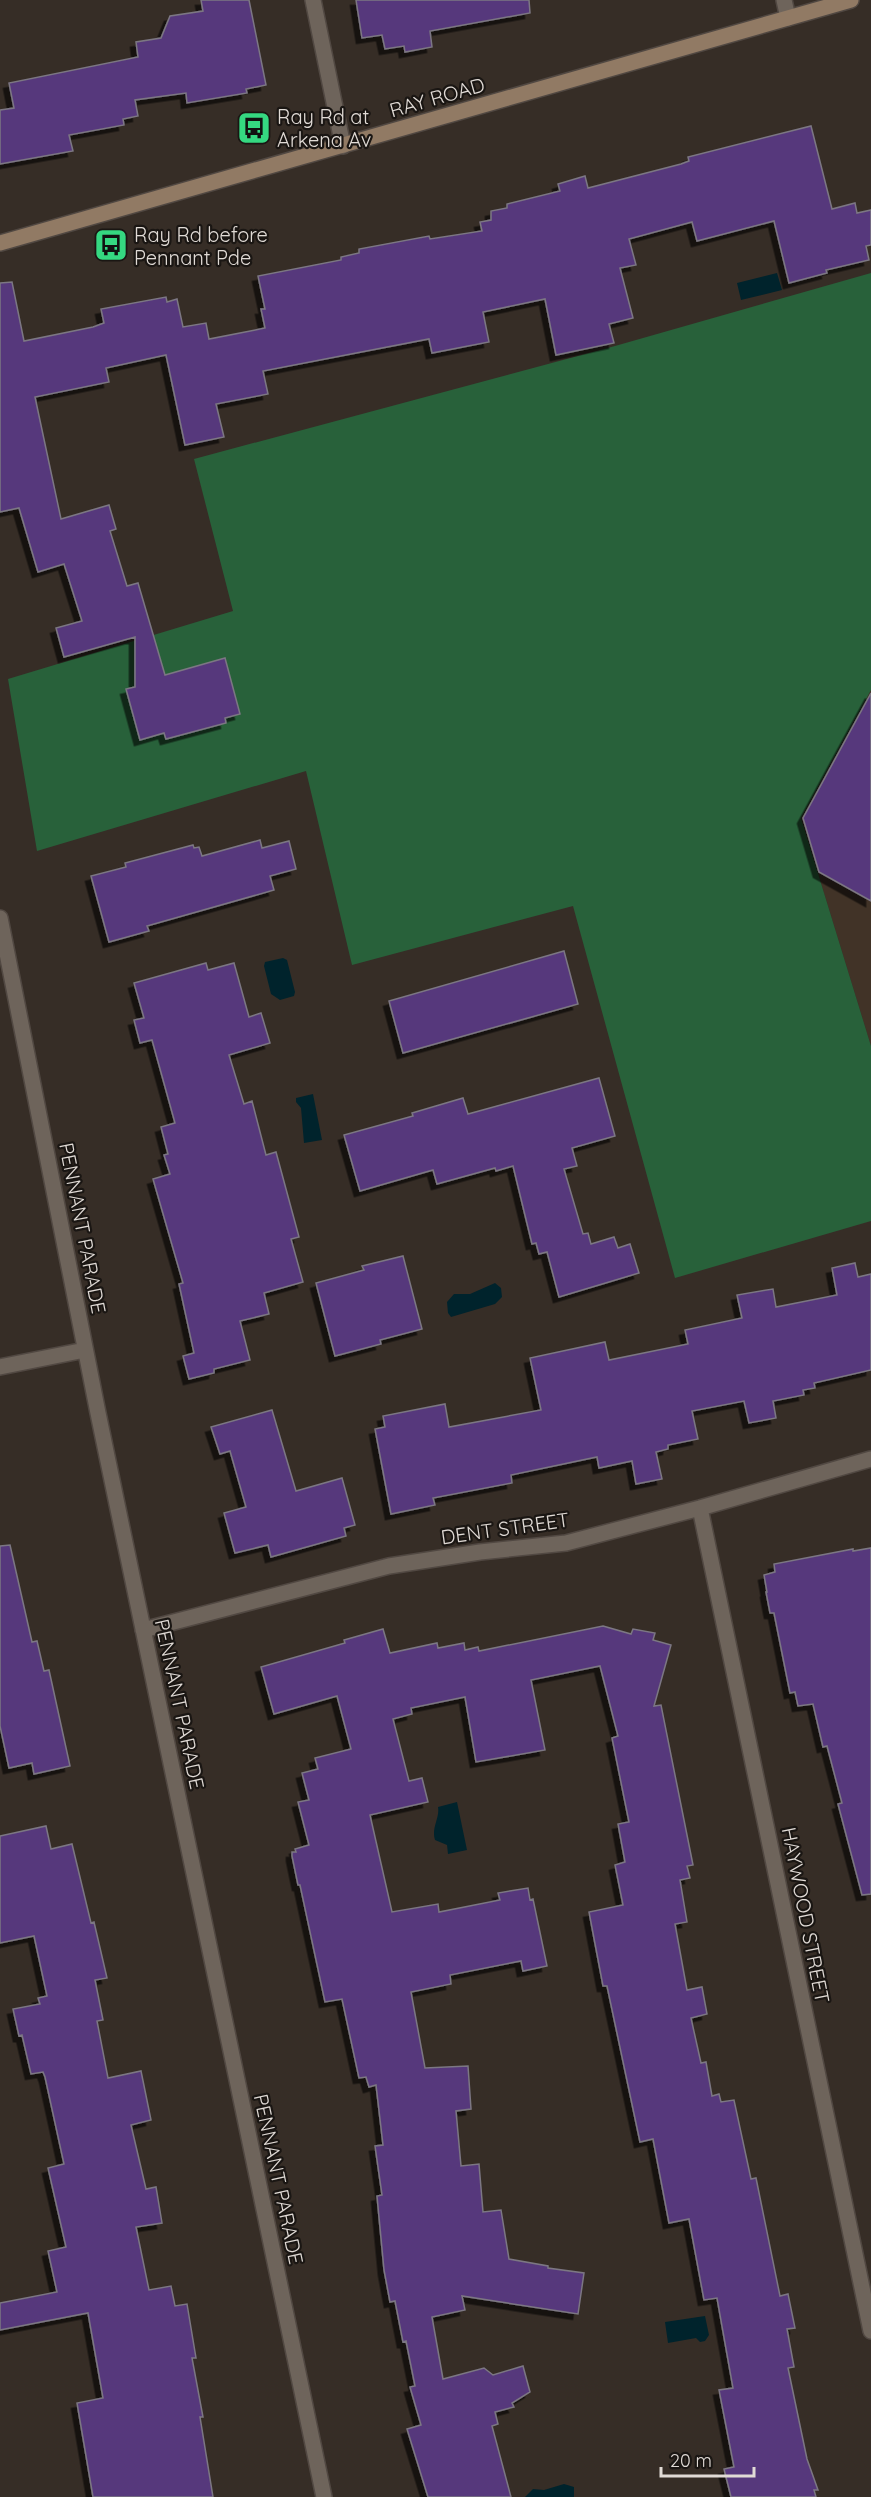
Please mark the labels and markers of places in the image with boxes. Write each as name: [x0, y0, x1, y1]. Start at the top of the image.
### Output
place label: Ray Rd at Arkena Av: [277, 104, 371, 152]
bus stop icon: Ray Rd at Arkena Av: [236, 110, 272, 146]
place label: Ray Rd before Pennant Pde: [134, 222, 268, 270]
bus stop icon: Ray Rd before Pennant Pde: [93, 227, 129, 263]

